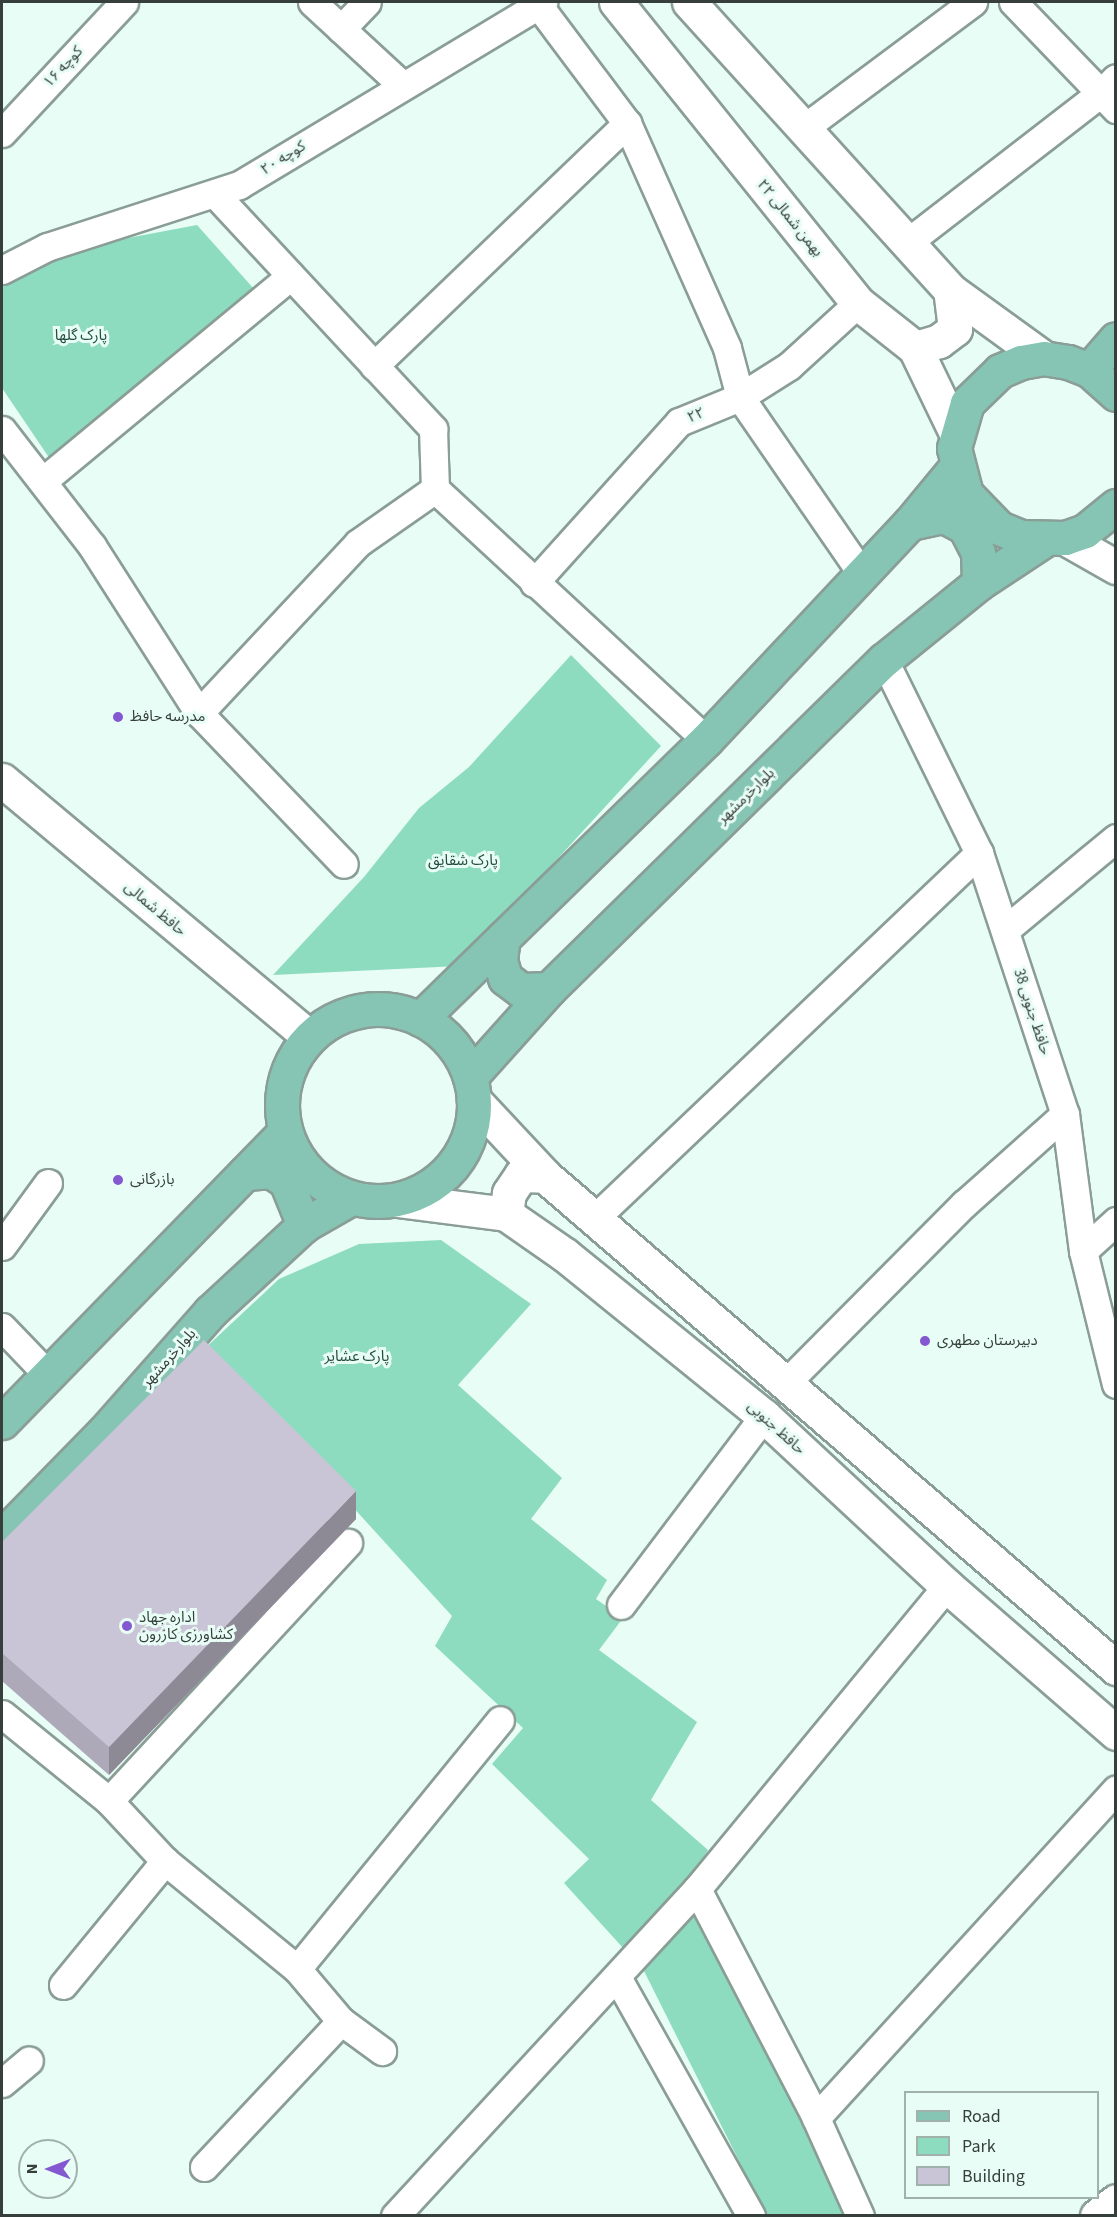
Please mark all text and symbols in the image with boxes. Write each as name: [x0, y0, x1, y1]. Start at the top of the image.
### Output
street label: کوچه ۱۶: [40, 43, 86, 91]
street label: کوچه ۲۰: [257, 137, 309, 179]
street label: ۲۲ بهمن شمالی: [753, 176, 827, 260]
park label: پارک گلها: [55, 327, 107, 345]
street label: ۲۲: [685, 403, 707, 427]
place label: مدرسه حافظ: [130, 708, 205, 726]
marker: مدرسه حافظ: [111, 710, 125, 724]
street label: بلوارخرمشهر: [714, 764, 778, 828]
park label: پارک شقایق: [428, 852, 498, 870]
street label: حافظ شمالی: [120, 878, 190, 940]
street label: حافظ جنوبی 38: [1010, 967, 1054, 1057]
place label: بازرگانی: [130, 1171, 174, 1189]
marker: بازرگانی: [111, 1173, 125, 1187]
street label: بلوارخرمشهر: [138, 1325, 200, 1391]
place label: دبیرستان مطهری: [937, 1332, 1038, 1350]
marker: دبیرستان مطهری: [918, 1334, 932, 1348]
park label: پارک عشایر: [325, 1348, 389, 1366]
street label: حافظ جنوبی: [743, 1397, 809, 1459]
place label: اداره جهاد کشاورزی کازرون: [139, 1608, 233, 1643]
marker: اداره جهاد کشاورزی کازرون: [120, 1619, 134, 1633]
legend: [904, 2091, 1099, 2199]
text: Road: [962, 2104, 1001, 2129]
text: Park: [962, 2134, 996, 2159]
north arrow: [18, 2139, 78, 2199]
text: N: [21, 2164, 43, 2174]
text: Building: [962, 2164, 1025, 2189]

